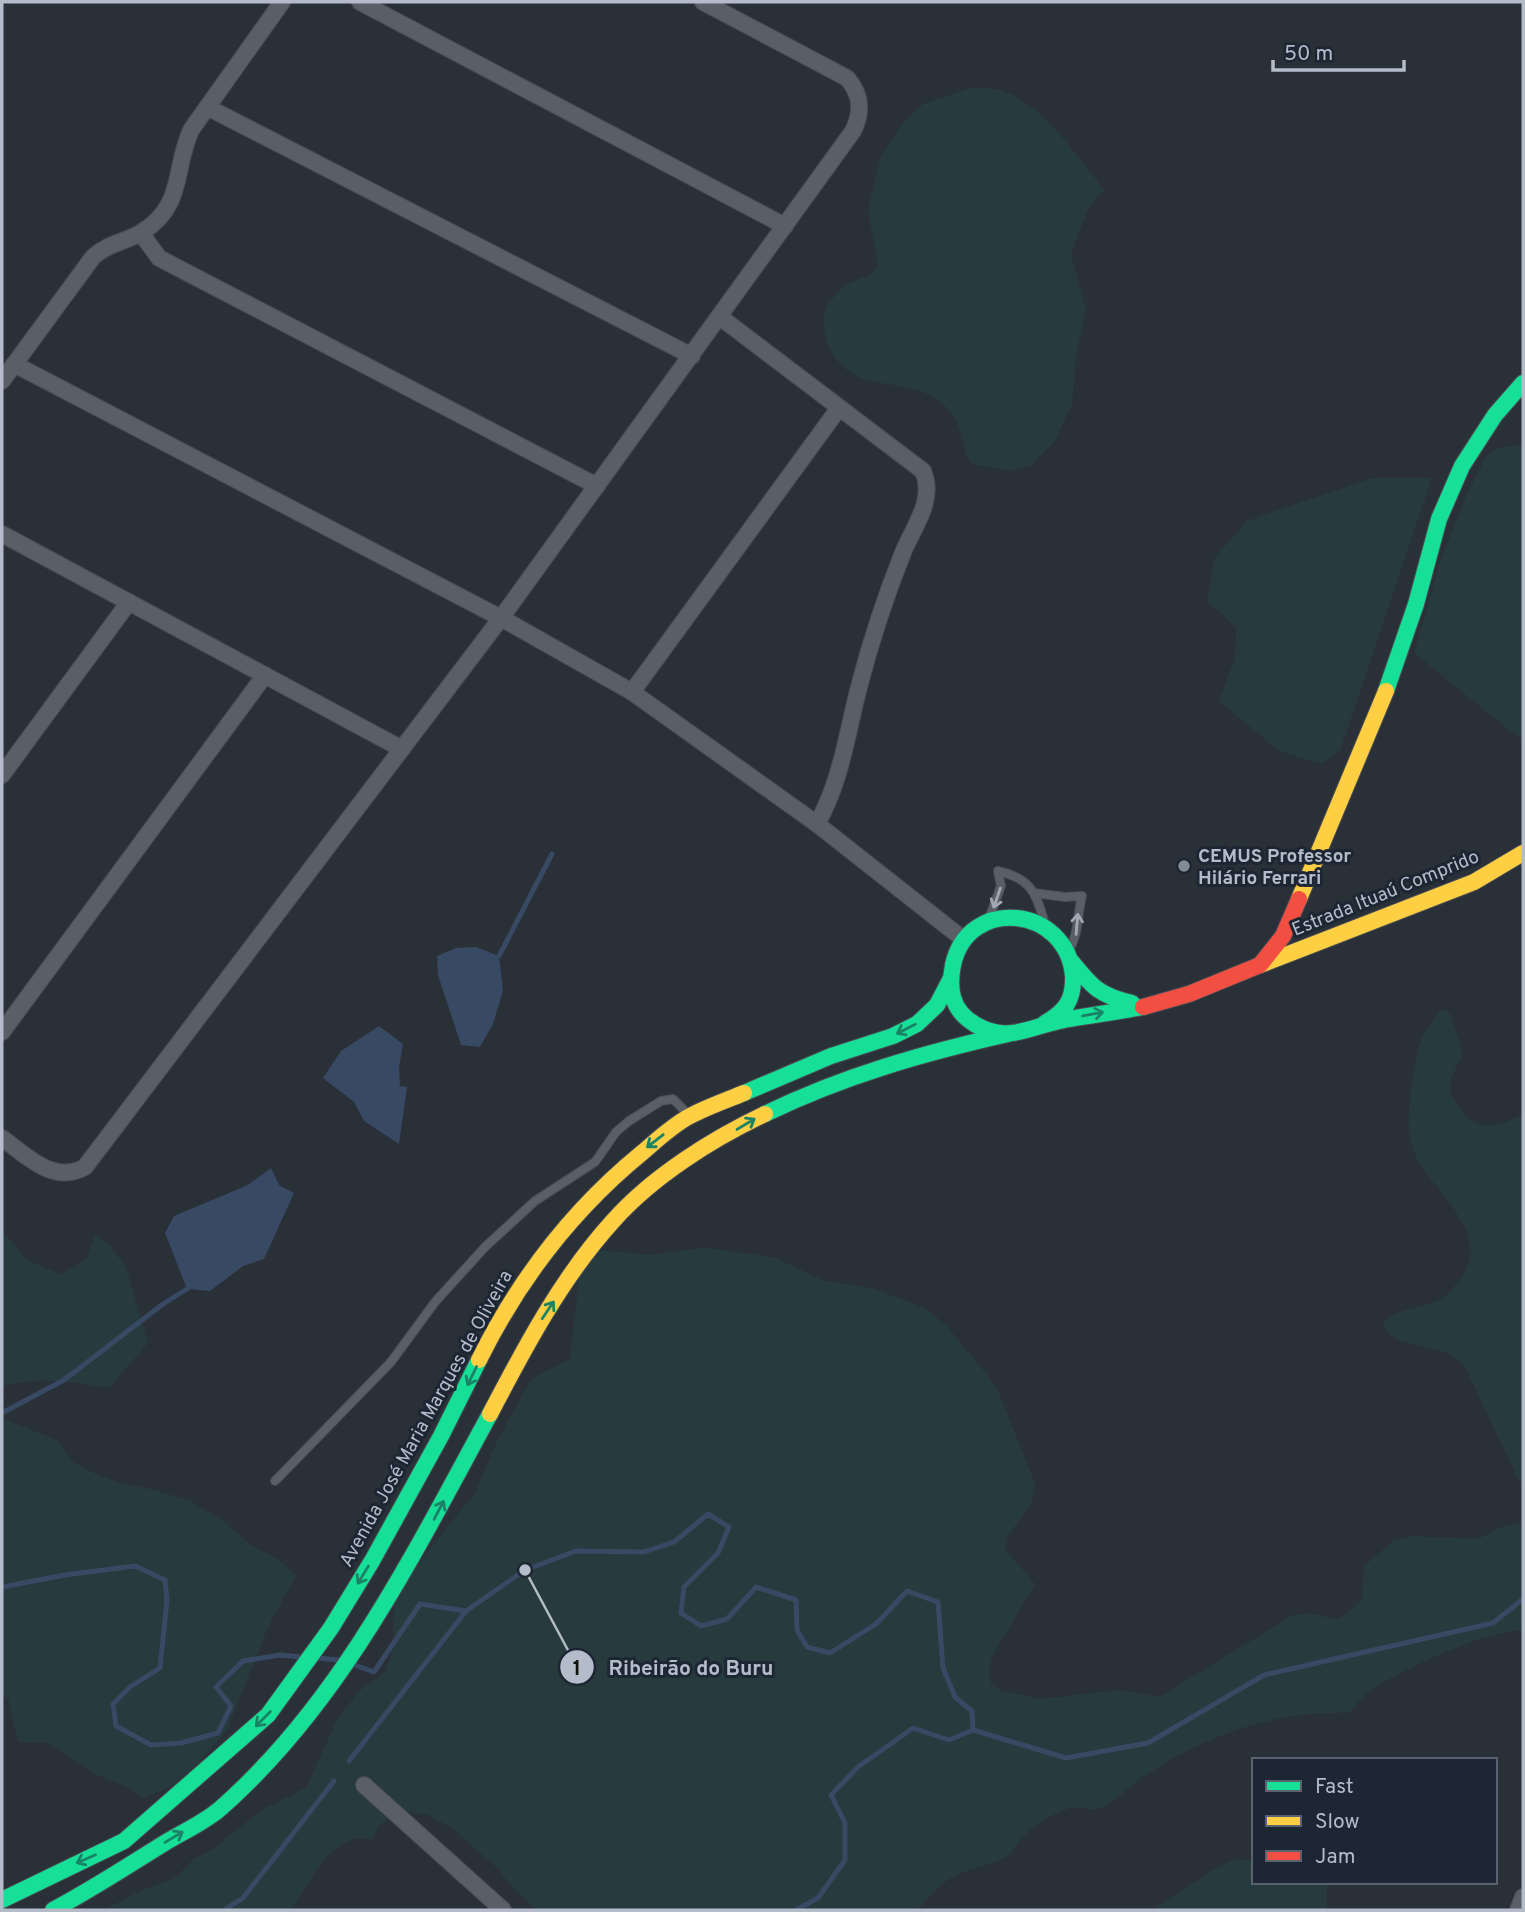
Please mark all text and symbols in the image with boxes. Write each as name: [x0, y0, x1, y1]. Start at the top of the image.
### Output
scale bar: [1273, 28, 1404, 72]
text: 50 m: [1284, 41, 1333, 68]
place label: CEMUS Professor Hilário Ferrari: [1198, 845, 1351, 891]
street label: Estrada Ituaú Comprido: [1289, 845, 1483, 942]
marker: CEMUS Professor Hilário Ferrari: [1176, 858, 1192, 874]
one-way arrow: [990, 886, 1002, 908]
one-way arrow: [1071, 913, 1084, 936]
one-way arrow: [1082, 1007, 1104, 1021]
one-way arrow: [896, 1023, 917, 1037]
one-way arrow: [736, 1116, 756, 1130]
one-way arrow: [647, 1134, 665, 1149]
street label: Avenida José Maria Marques de Oliveira: [335, 1266, 519, 1572]
one-way arrow: [541, 1301, 555, 1320]
one-way arrow: [464, 1365, 478, 1386]
one-way arrow: [432, 1500, 446, 1520]
one-way arrow: [355, 1565, 369, 1585]
callout: Ribeirão do Buru: [560, 1646, 788, 1688]
text: 1: [573, 1656, 581, 1683]
text: Ribeirão do Buru: [608, 1656, 774, 1683]
one-way arrow: [255, 1710, 272, 1727]
legend: [1252, 1758, 1497, 1884]
text: Fast: [1315, 1774, 1354, 1801]
text: Slow: [1315, 1809, 1360, 1836]
one-way arrow: [164, 1830, 184, 1844]
text: Jam: [1315, 1844, 1356, 1871]
one-way arrow: [75, 1853, 96, 1866]

